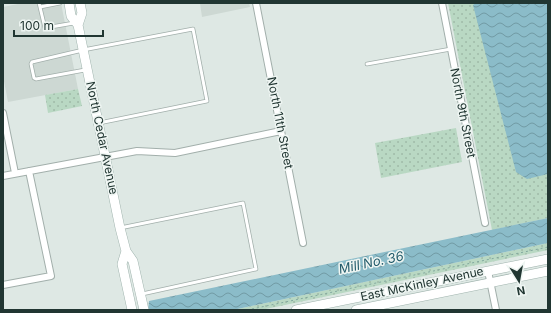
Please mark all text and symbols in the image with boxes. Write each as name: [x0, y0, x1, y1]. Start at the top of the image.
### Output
scale bar: [14, 12, 103, 38]
text: 100 m: [20, 18, 54, 33]
street label: North 9th Street: [447, 67, 480, 159]
street label: North 11th Street: [264, 76, 297, 170]
street label: North Cedar Avenue: [83, 80, 122, 196]
water label: Mill No. 36: [337, 247, 405, 277]
north arrow: [499, 261, 539, 301]
street label: East McKinley Avenue: [359, 263, 485, 304]
text: N: [515, 283, 526, 298]

